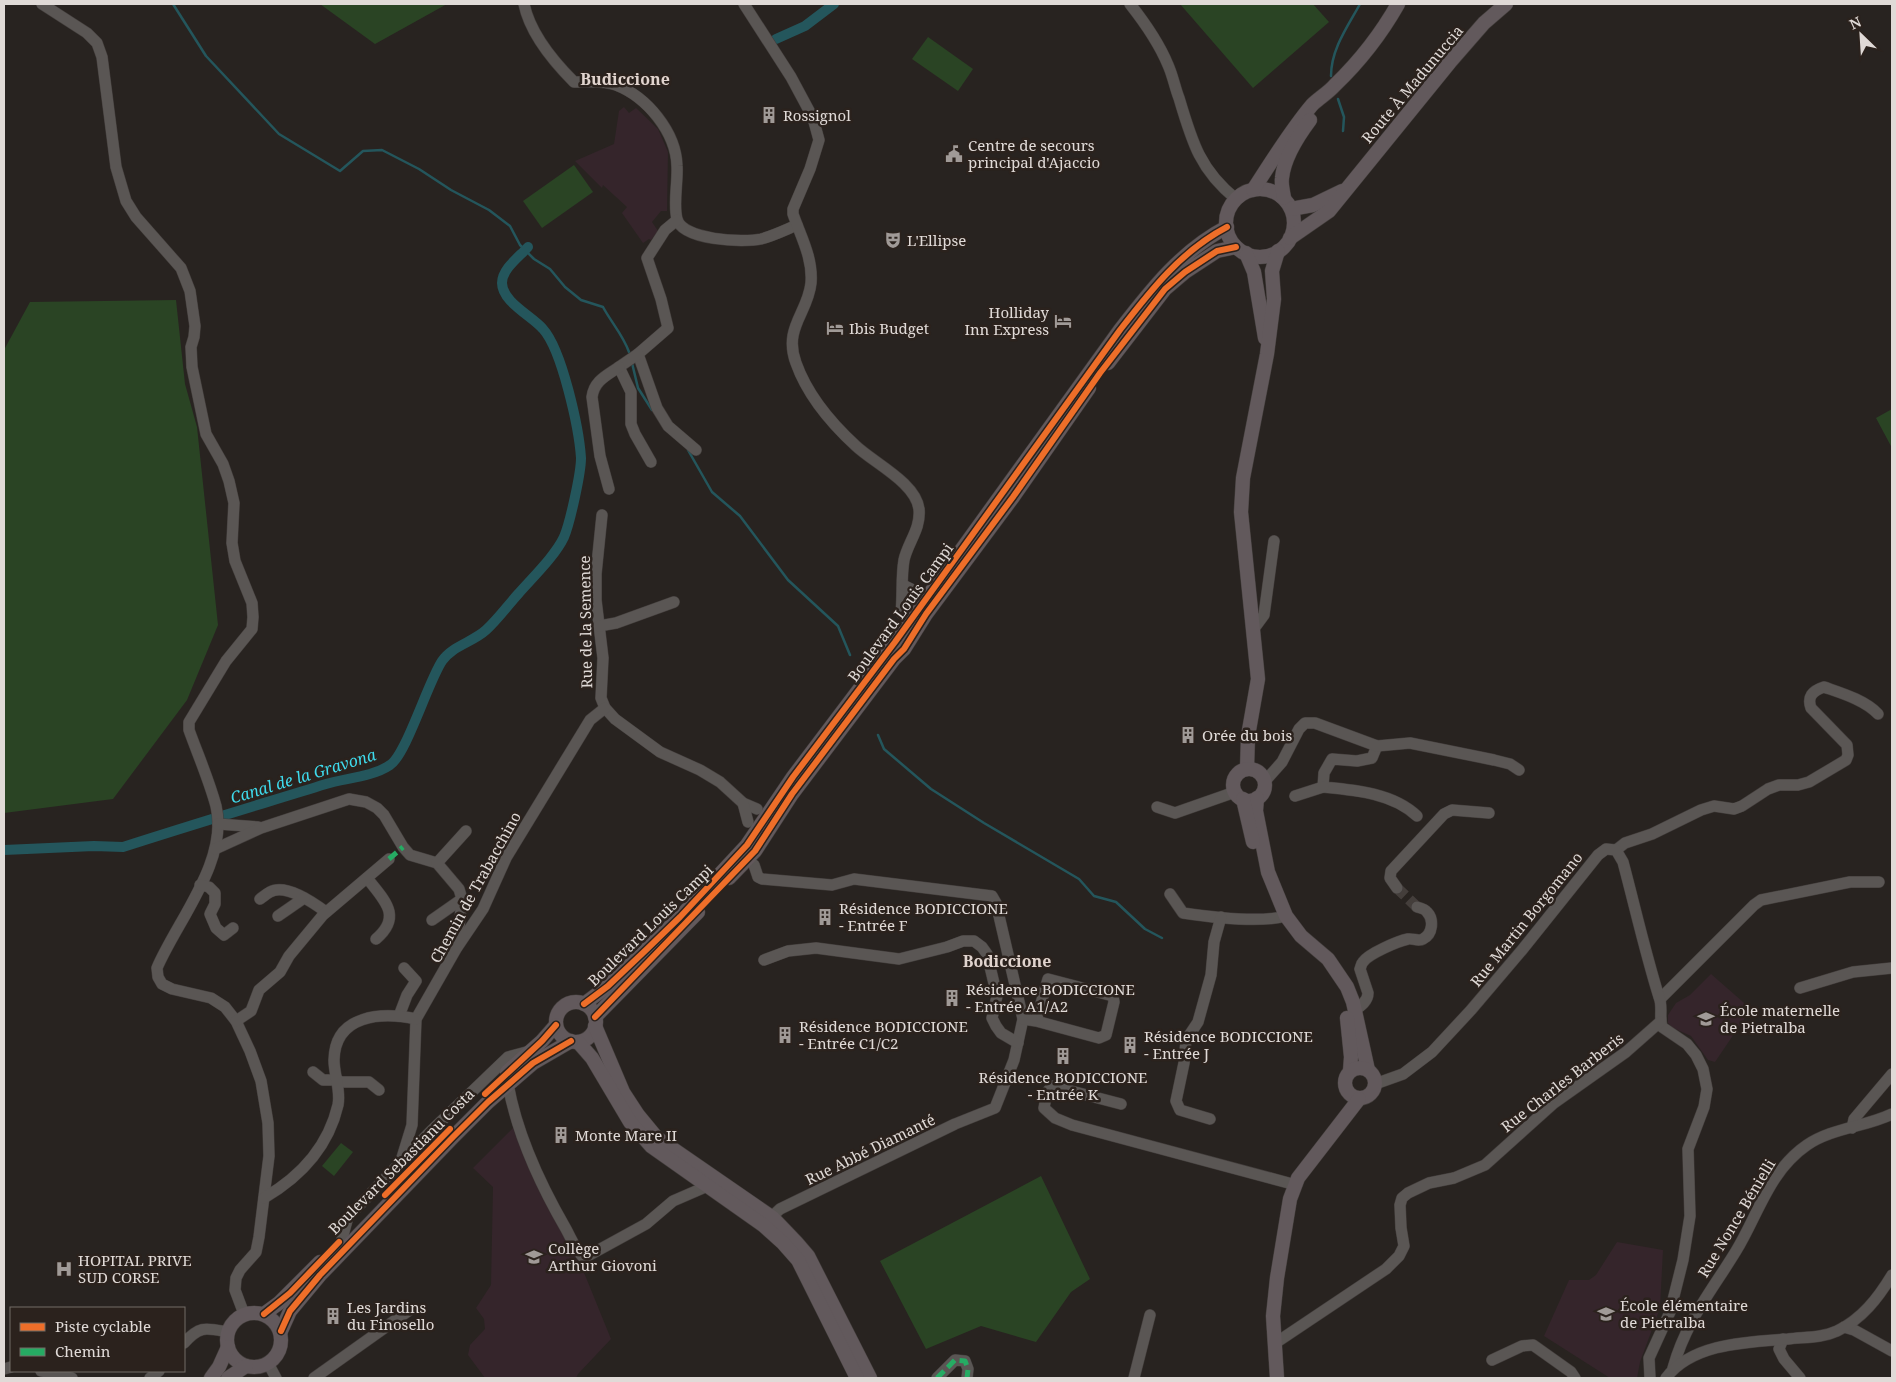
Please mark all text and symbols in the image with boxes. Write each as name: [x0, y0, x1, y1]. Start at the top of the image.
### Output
north arrow: [1836, 10, 1886, 60]
text: N: [1846, 12, 1864, 34]
street label: Route À Madunuccia: [1357, 21, 1467, 147]
district label: Budiccione: [580, 68, 670, 90]
building icon: Rossignol: [759, 105, 779, 125]
place label: Rossignol: [783, 105, 851, 125]
place label: Centre de secours principal d'Ajaccio: [968, 135, 1100, 172]
public building icon: Centre de secours principal d'Ajaccio: [944, 144, 964, 164]
theatre icon: L'Ellipse: [883, 230, 903, 250]
place label: L'Ellipse: [907, 230, 966, 250]
place label: Holliday Inn Express: [964, 302, 1050, 339]
hotel icon: Holliday Inn Express: [1053, 311, 1073, 331]
hotel icon: Ibis Budget: [825, 318, 845, 338]
place label: Ibis Budget: [849, 318, 929, 338]
street label: Boulevard Louis Campi: [843, 538, 957, 685]
street label: Rue de la Semence: [574, 555, 596, 689]
building icon: Orée du bois: [1178, 725, 1198, 745]
place label: Orée du bois: [1202, 725, 1292, 745]
water label: Canal de la Gravona: [227, 743, 379, 809]
street label: Chemin de Trabacchino: [425, 808, 525, 966]
street label: Rue Martin Borgomano: [1465, 848, 1587, 990]
street label: Boulevard Louis Campi: [583, 860, 717, 990]
place label: Résidence BODICCIONE - Entrée F: [839, 898, 1008, 935]
building icon: Résidence BODICCIONE - Entrée F: [815, 907, 835, 927]
district label: Bodiccione: [963, 950, 1051, 972]
place label: Résidence BODICCIONE - Entrée A1/A2: [966, 979, 1135, 1016]
building icon: Résidence BODICCIONE - Entrée A1/A2: [942, 988, 962, 1008]
place label: École maternelle de Pietralba: [1720, 1000, 1840, 1037]
school or university icon: École maternelle de Pietralba: [1696, 1009, 1716, 1029]
place label: Résidence BODICCIONE - Entrée C1/C2: [799, 1016, 968, 1053]
building icon: Résidence BODICCIONE - Entrée C1/C2: [775, 1025, 795, 1045]
place label: Résidence BODICCIONE - Entrée J: [1144, 1026, 1313, 1063]
street label: Rue Charles Barberis: [1497, 1028, 1627, 1136]
building icon: Résidence BODICCIONE - Entrée J: [1120, 1035, 1140, 1055]
building icon: Résidence BODICCIONE - Entrée K: [1053, 1046, 1073, 1066]
place label: Résidence BODICCIONE - Entrée K: [979, 1067, 1147, 1104]
street label: Boulevard Sebastianu Costa: [324, 1084, 478, 1238]
street label: Rue Abbé Diamanté: [802, 1109, 938, 1189]
building icon: Monte Mare II: [551, 1125, 571, 1145]
place label: Monte Mare II: [575, 1125, 677, 1145]
street label: Rue Nonce Bénielli: [1693, 1155, 1779, 1281]
place label: Collège Arthur Giovoni: [548, 1238, 657, 1275]
school or university icon: Collège Arthur Giovoni: [524, 1247, 544, 1267]
place label: HOPITAL PRIVE SUD CORSE: [78, 1250, 192, 1287]
hospital icon: HOPITAL PRIVE SUD CORSE: [54, 1259, 74, 1279]
place label: École élémentaire de Pietralba: [1620, 1295, 1748, 1332]
place label: Les Jardins du Finosello: [347, 1297, 434, 1334]
school or university icon: École élémentaire de Pietralba: [1596, 1304, 1616, 1324]
building icon: Les Jardins du Finosello: [323, 1306, 343, 1326]
legend: [10, 1307, 185, 1372]
text: Piste cyclable: [55, 1316, 151, 1336]
text: Chemin: [55, 1341, 111, 1361]

